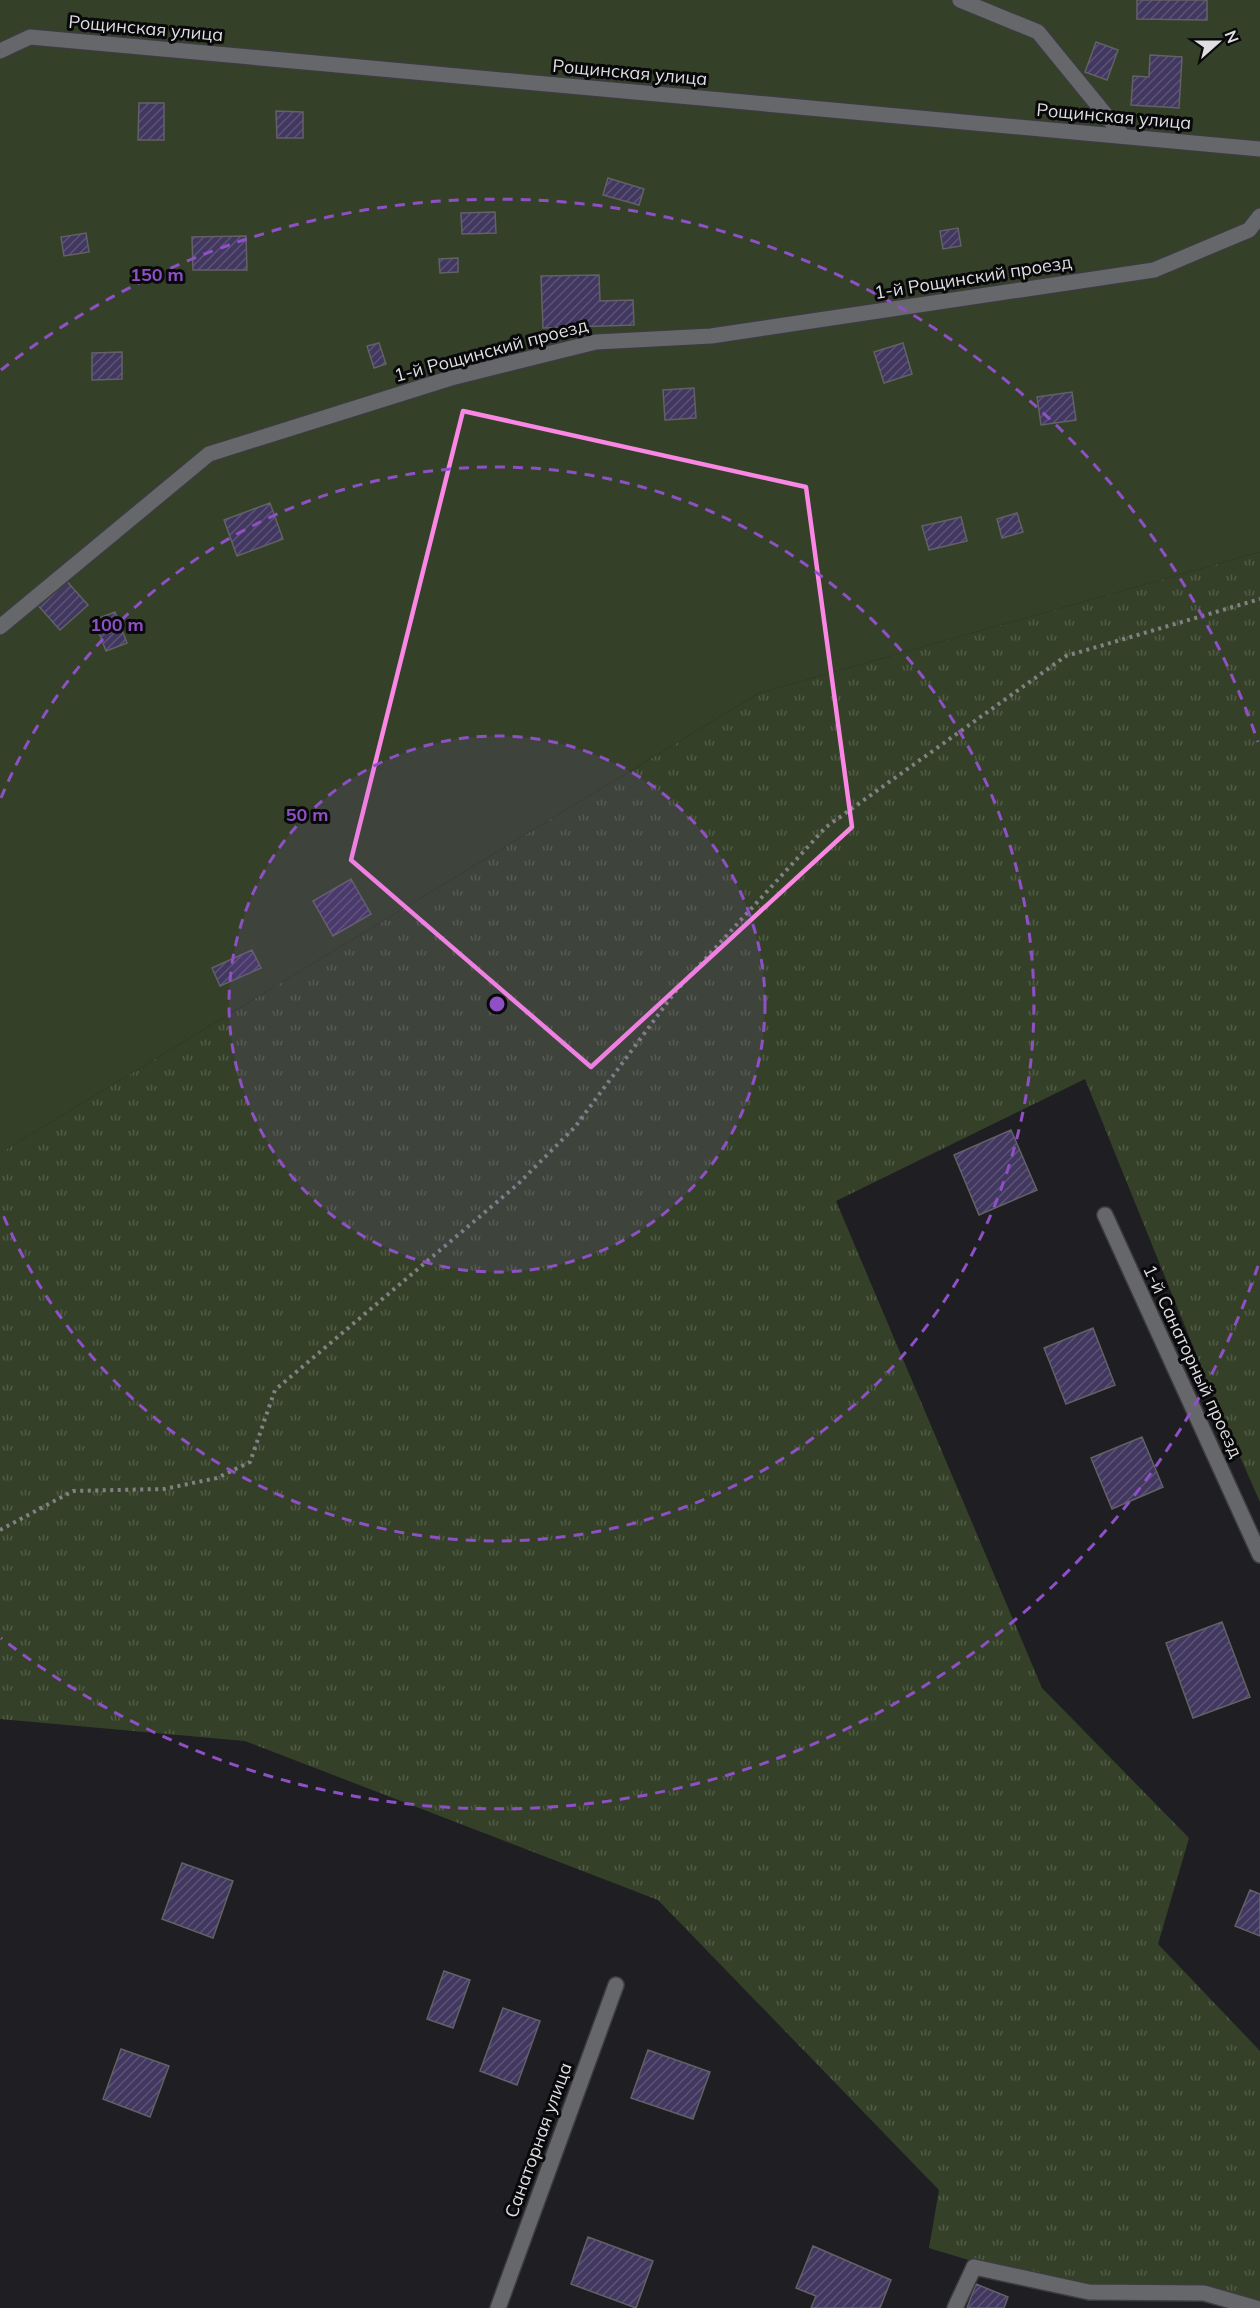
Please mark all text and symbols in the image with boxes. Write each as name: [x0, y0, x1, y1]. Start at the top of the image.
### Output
street label: Рощинская улица: [68, 10, 224, 46]
north arrow: [1188, 12, 1248, 72]
text: N: [1221, 27, 1244, 46]
street label: Рощинская улица: [552, 54, 708, 90]
street label: Рощинская улица: [1036, 98, 1192, 134]
street label: 1-й Рощинский проезд: [873, 250, 1073, 304]
text: 150 m: [130, 263, 184, 286]
street label: 1-й Рощинский проезд: [392, 313, 590, 387]
text: 100 m: [90, 613, 144, 636]
text: 50 m: [286, 803, 328, 826]
centre of rings: [487, 994, 507, 1014]
street label: 1-й Санаторный проезд: [1138, 1261, 1248, 1461]
street label: Санаторная улица: [499, 2059, 577, 2221]

